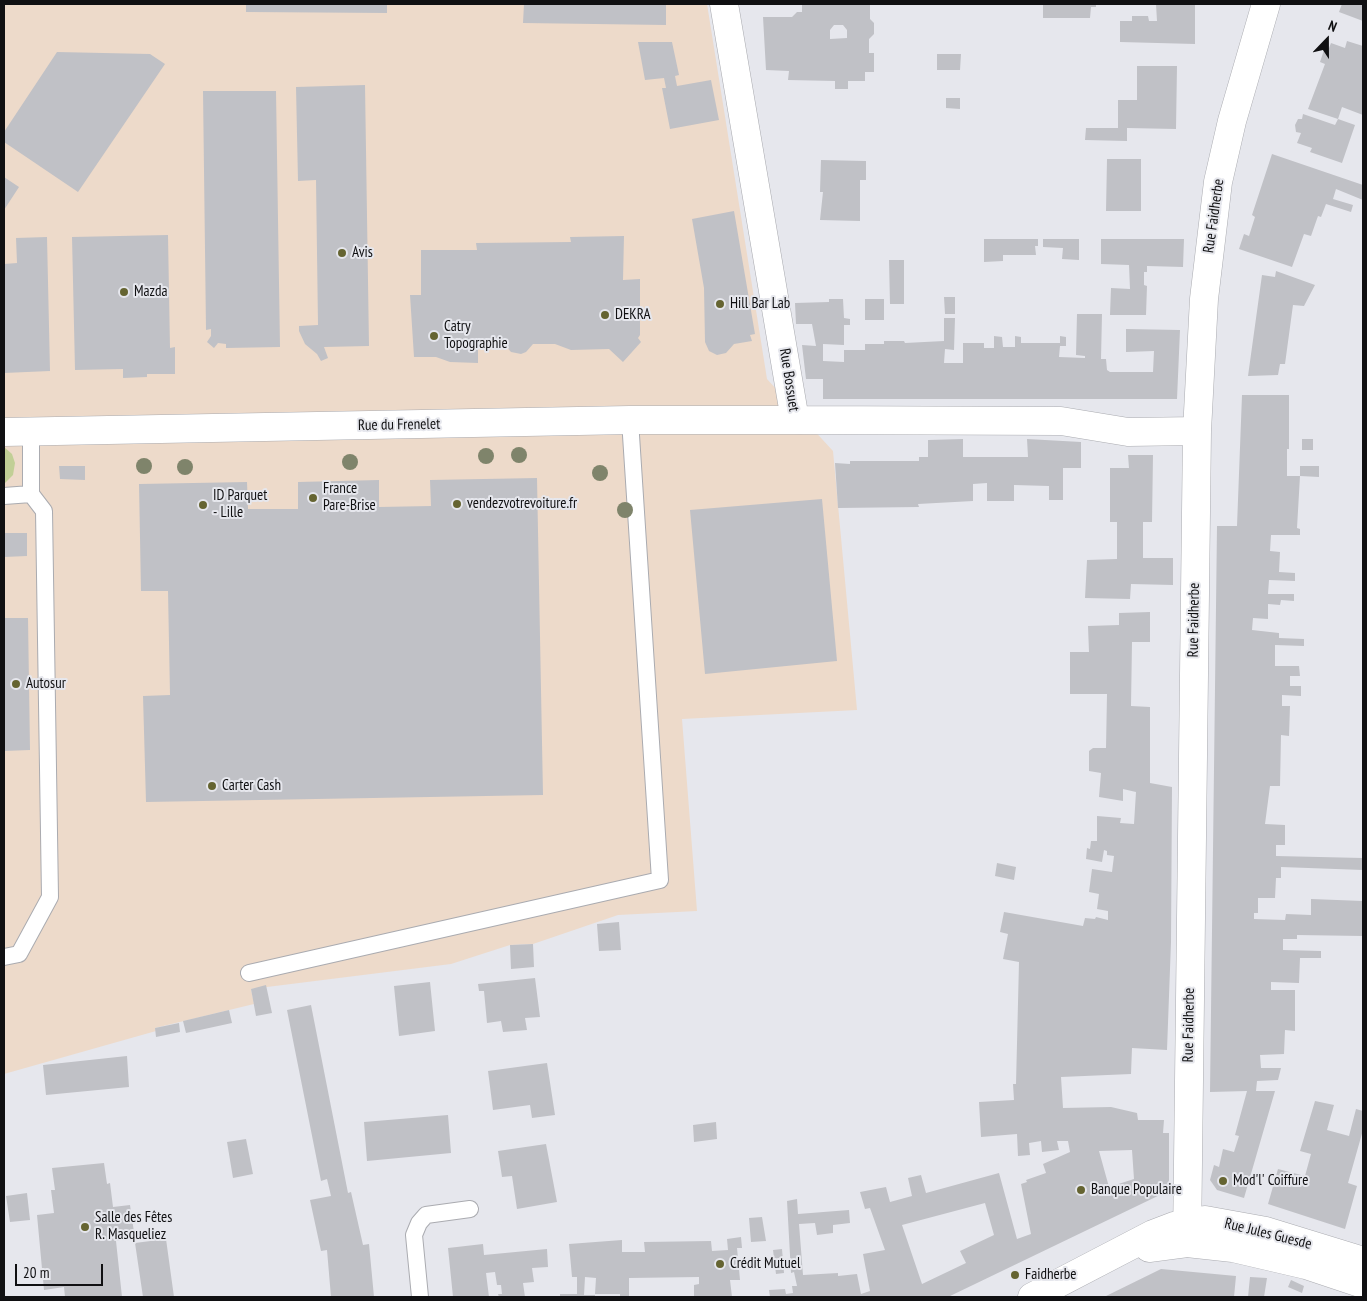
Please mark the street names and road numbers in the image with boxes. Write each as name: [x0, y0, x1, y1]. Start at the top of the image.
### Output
street label: Rue Faidherbe: [1200, 178, 1228, 254]
street label: Rue Bossuet: [775, 347, 803, 413]
street label: Rue du Frenelet: [358, 415, 440, 435]
street label: Rue Faidherbe: [1184, 583, 1204, 657]
street label: Rue Faidherbe: [1179, 988, 1199, 1062]
street label: Rue Jules Guesde: [1223, 1215, 1313, 1253]

